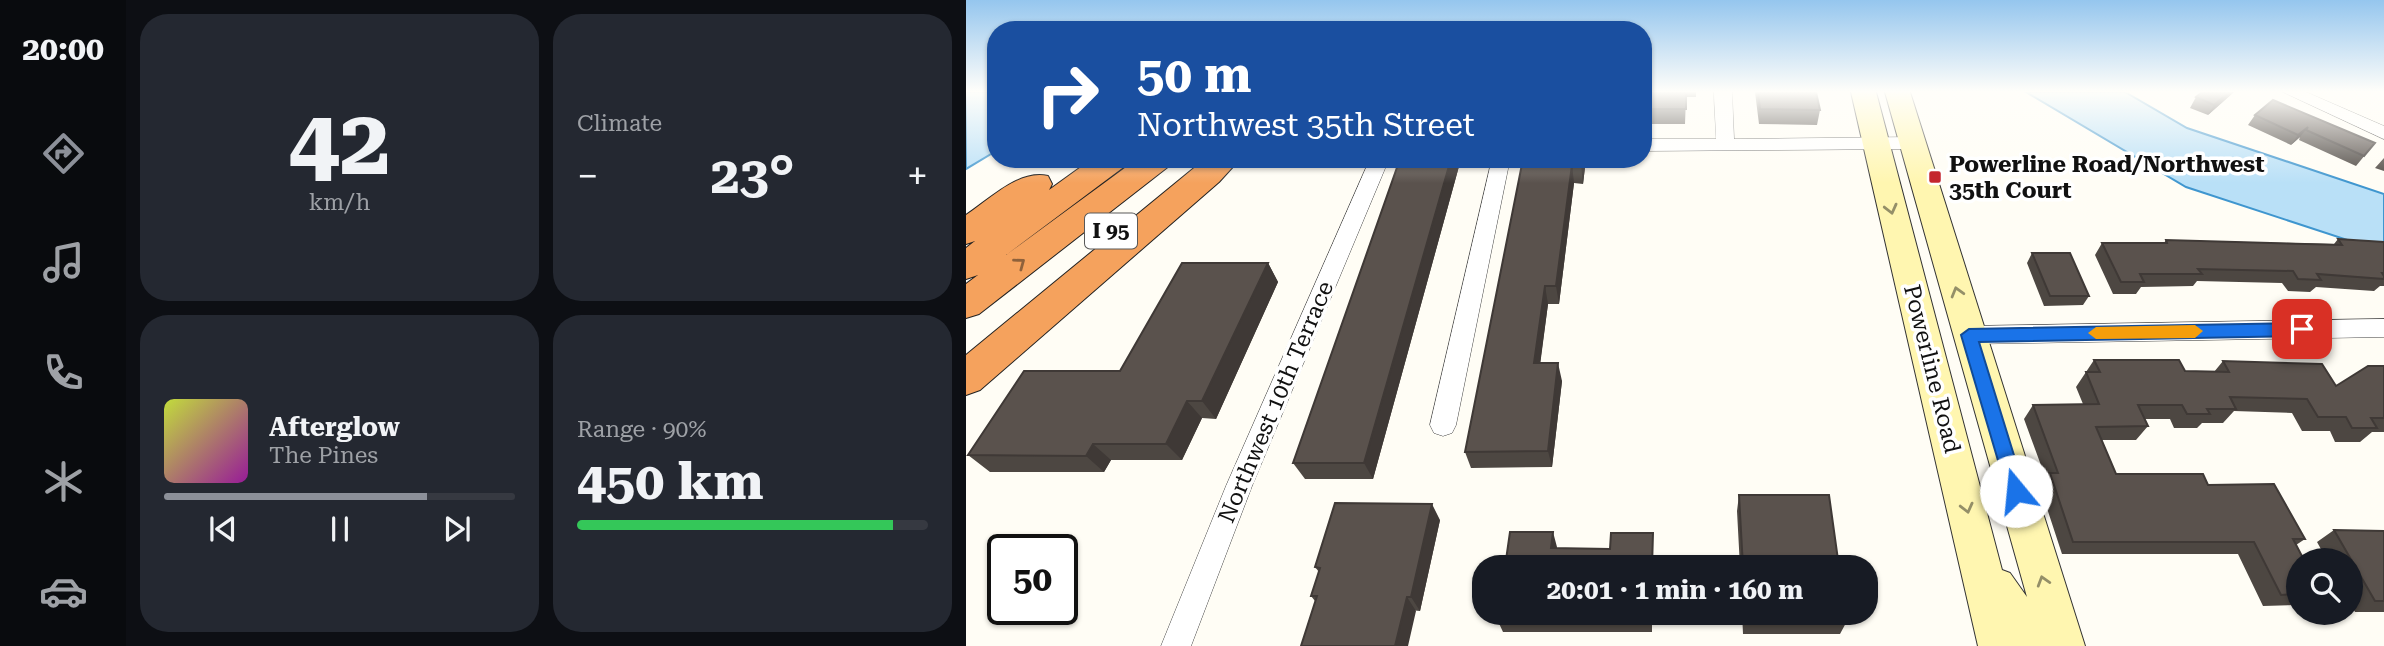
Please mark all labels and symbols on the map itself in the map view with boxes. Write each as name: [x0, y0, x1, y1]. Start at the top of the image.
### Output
place label: Powerline Road/Northwest 35th Court: [1949, 151, 2264, 204]
marker: Powerline Road/Northwest 35th Court: [1927, 169, 1943, 185]
one-way arrow: [1883, 203, 1897, 215]
road number: I 95: [1085, 214, 1137, 248]
one-way arrow: [1013, 258, 1025, 271]
street label: Northwest 10th Terrace: [1213, 277, 1339, 527]
street label: Powerline Road: [1898, 282, 1966, 456]
one-way arrow: [1950, 287, 1965, 299]
pin: [2272, 299, 2332, 359]
position arrow: [1979, 454, 2053, 528]
one-way arrow: [1959, 502, 1973, 514]
speed limit sign: 50: [987, 534, 1078, 625]
one-way arrow: [2036, 575, 2051, 587]

